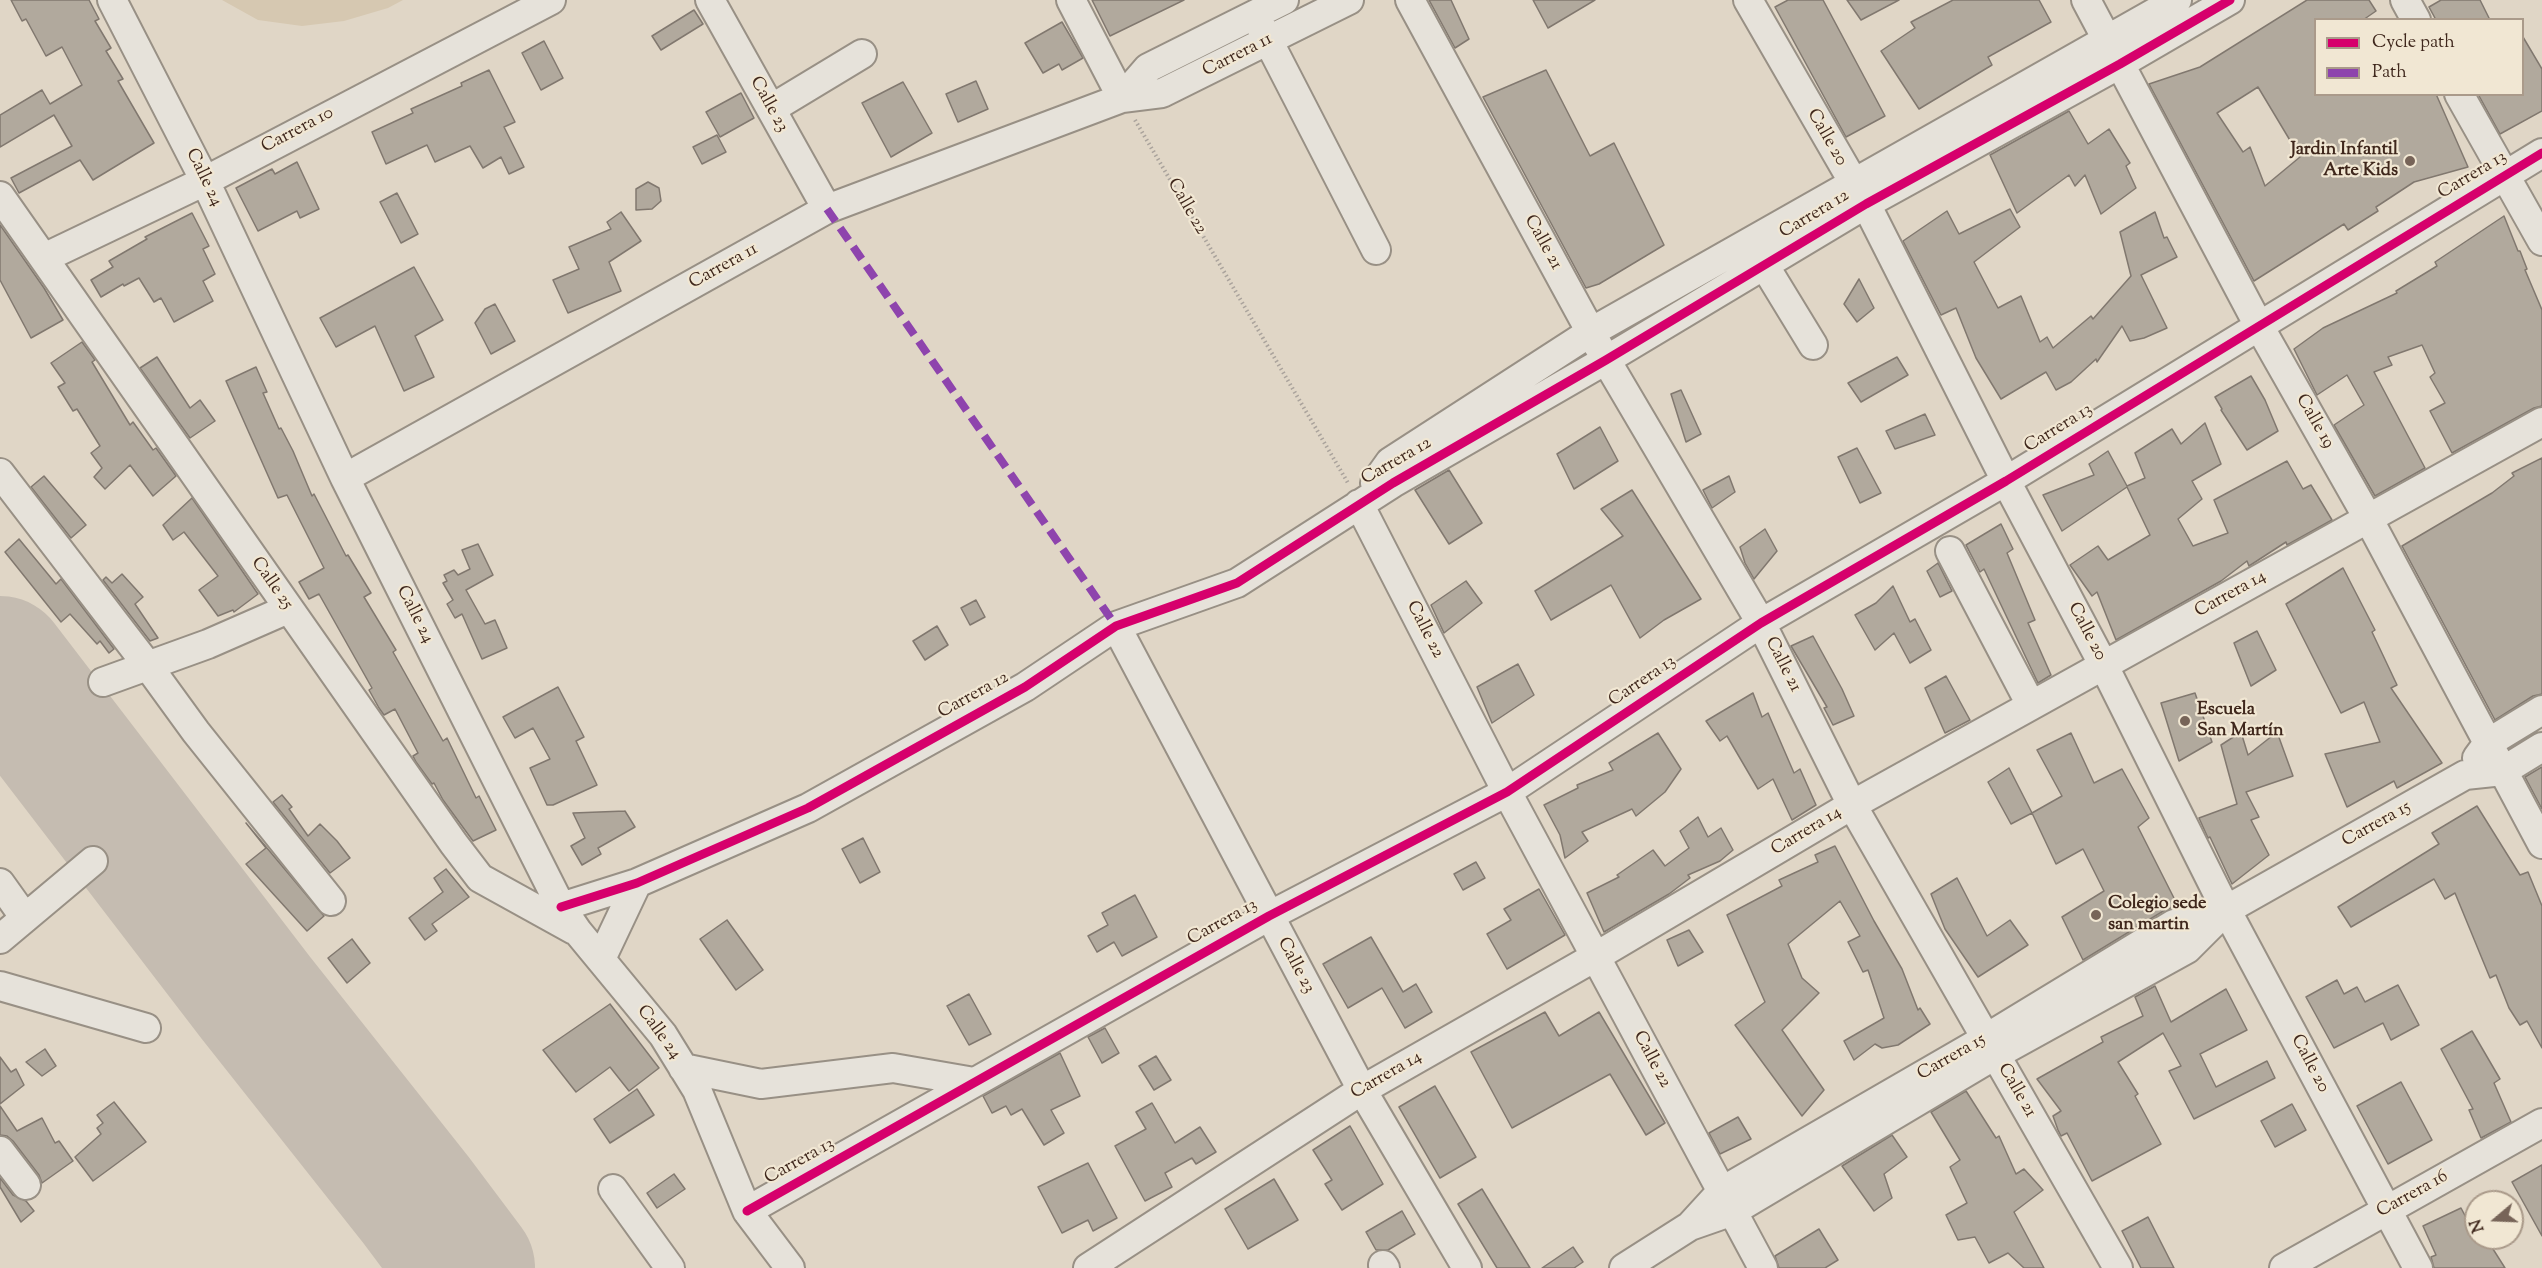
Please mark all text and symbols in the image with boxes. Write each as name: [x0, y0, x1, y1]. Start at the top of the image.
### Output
legend: [2314, 18, 2524, 96]
street label: Carrera 11: [1200, 29, 1276, 83]
text: Cycle path: [2372, 30, 2455, 56]
text: Path: [2372, 60, 2407, 86]
street label: Calle 23: [744, 73, 792, 137]
street label: Carrera 10: [258, 103, 338, 159]
street label: Calle 20: [1801, 105, 1851, 171]
place label: Jardin Infantil Arte Kids: [2290, 140, 2398, 182]
street label: Calle 24: [180, 145, 226, 211]
street label: Carrera 13: [2435, 147, 2511, 205]
marker: Jardin Infantil Arte Kids: [2403, 154, 2417, 168]
street label: Calle 22: [1161, 175, 1211, 239]
street label: Carrera 12: [1776, 186, 1854, 244]
street label: Calle 21: [1518, 212, 1566, 274]
street label: Carrera 11: [686, 239, 762, 295]
street label: Calle 19: [2290, 391, 2338, 453]
street label: Carrera 13: [2021, 400, 2097, 458]
street label: Carrera 12: [1358, 433, 1436, 491]
street label: Calle 25: [245, 554, 297, 614]
street label: Carrera 14: [2192, 567, 2270, 623]
street label: Calle 24: [390, 582, 438, 648]
street label: Calle 22: [1400, 598, 1448, 662]
street label: Calle 20: [2062, 599, 2110, 665]
street label: Calle 21: [1759, 634, 1805, 696]
street label: Carrera 13: [1605, 652, 1681, 712]
street label: Carrera 12: [935, 668, 1013, 724]
place label: Escuela San Martín: [2197, 700, 2284, 742]
marker: Escuela San Martín: [2178, 714, 2192, 728]
street label: Carrera 15: [2339, 797, 2415, 853]
street label: Carrera 14: [1768, 803, 1846, 861]
place label: Colegio sede san martin: [2108, 894, 2206, 936]
street label: Carrera 13: [1184, 895, 1262, 951]
marker: Colegio sede san martin: [2089, 908, 2103, 922]
street label: Calle 23: [1271, 934, 1319, 998]
street label: Calle 24: [631, 1002, 685, 1064]
street label: Calle 22: [1627, 1028, 1675, 1092]
street label: Carrera 15: [1914, 1030, 1990, 1086]
street label: Calle 20: [2285, 1031, 2333, 1097]
street label: Carrera 14: [1348, 1047, 1426, 1105]
street label: Calle 21: [1992, 1060, 2040, 1122]
street label: Carrera 13: [761, 1134, 839, 1190]
street label: Carrera 16: [2374, 1167, 2452, 1223]
north arrow: [2464, 1190, 2524, 1250]
text: N: [2465, 1216, 2491, 1235]

